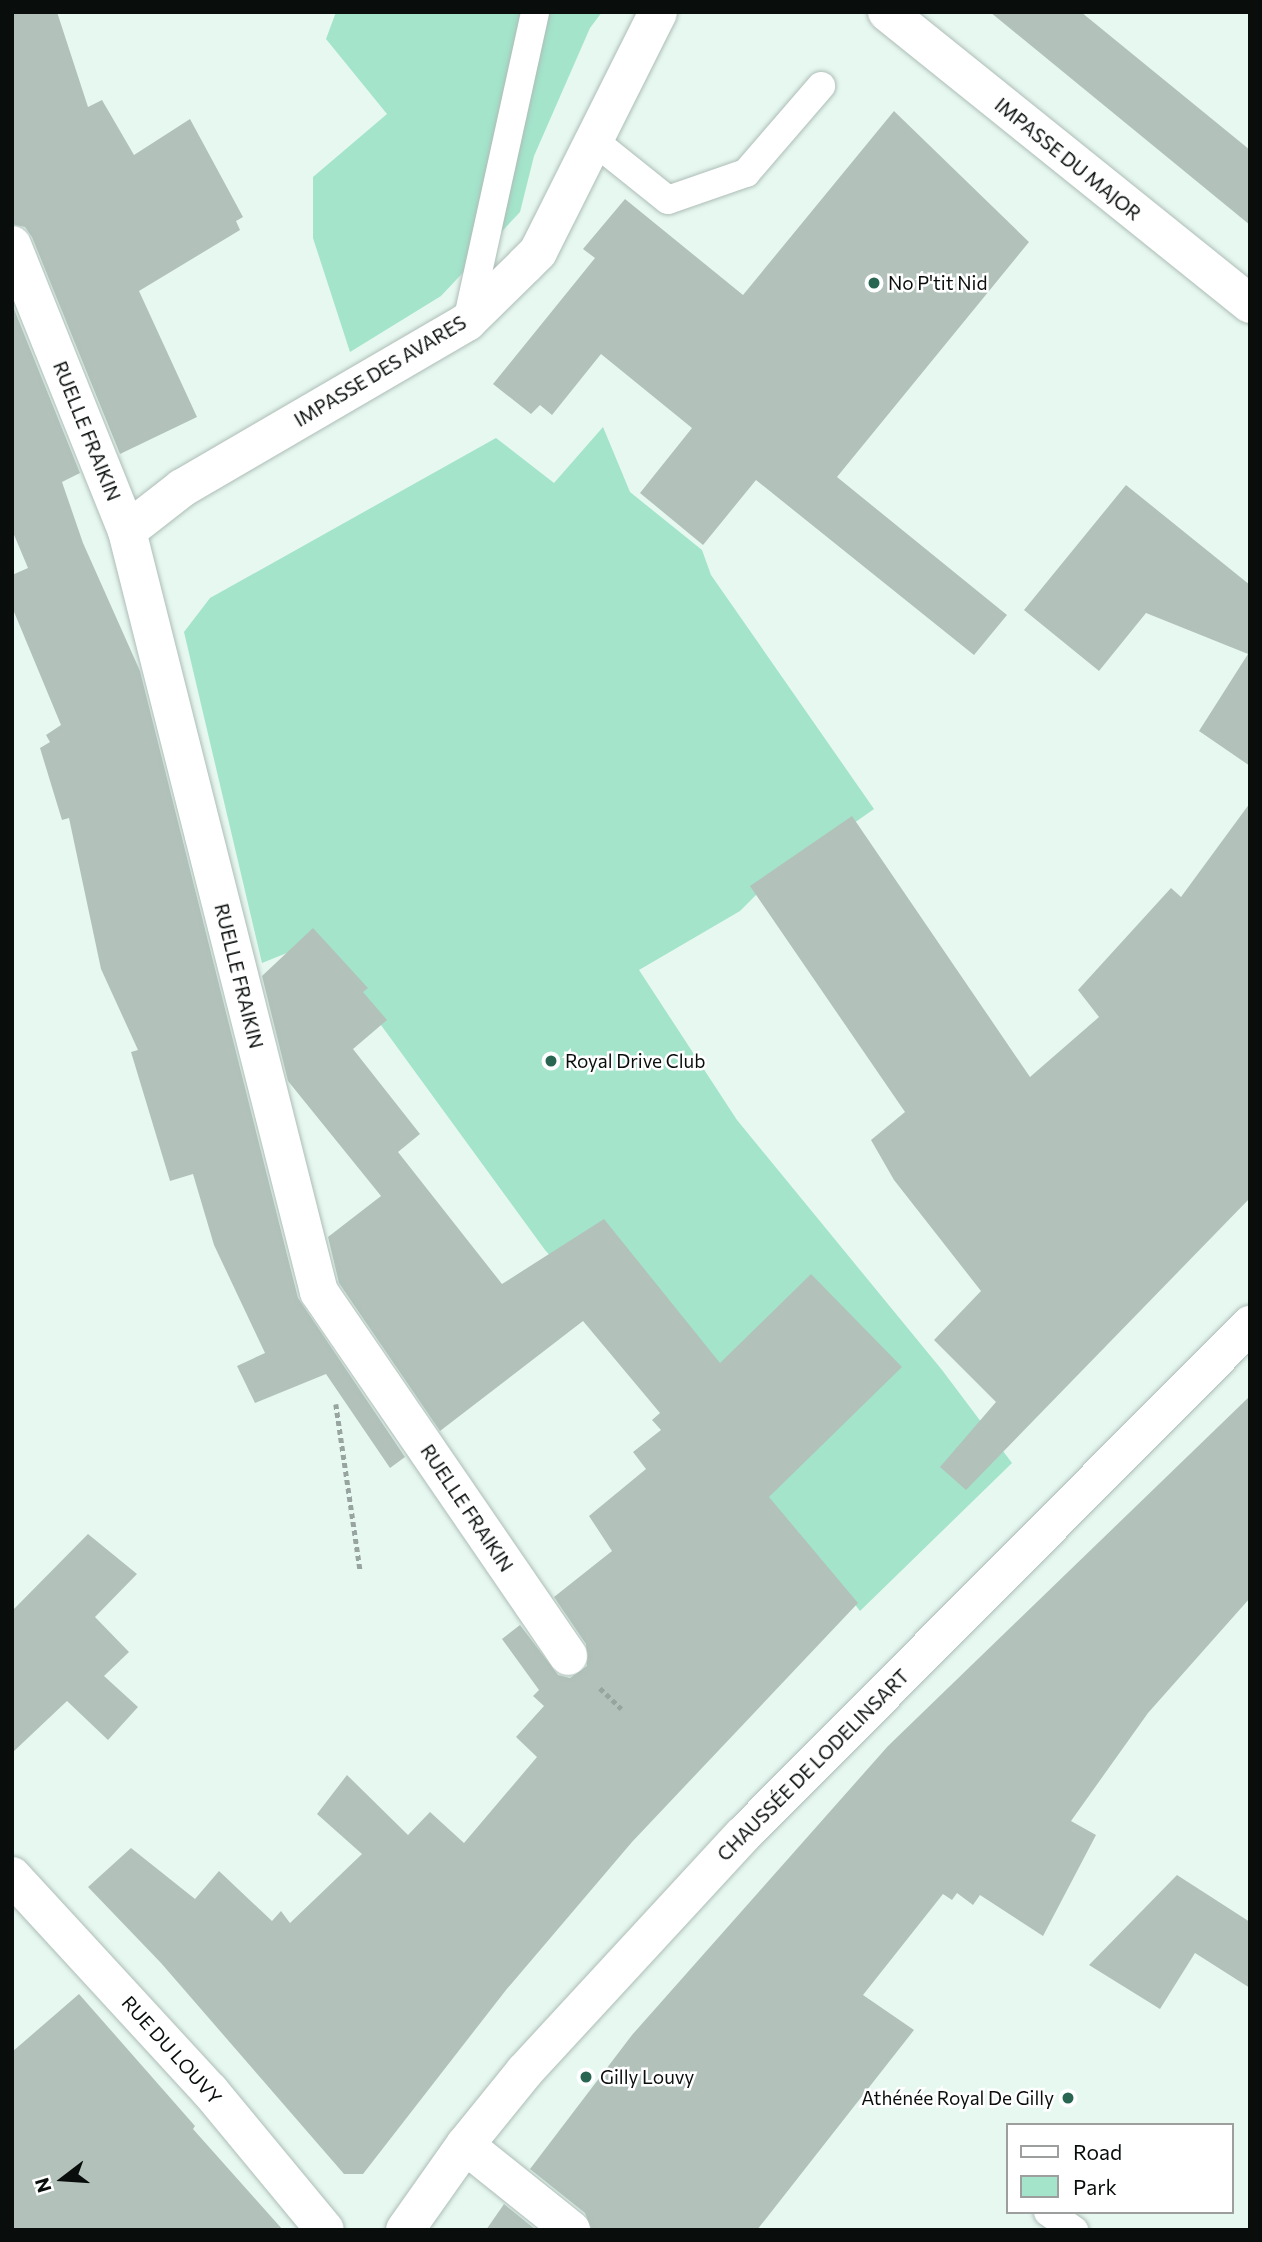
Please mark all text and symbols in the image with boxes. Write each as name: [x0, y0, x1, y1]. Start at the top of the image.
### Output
street label: IMPASSE DU MAJOR: [990, 93, 1146, 225]
place label: No P'tit Nid: [888, 272, 987, 294]
marker: No P'tit Nid: [866, 275, 882, 291]
street label: IMPASSE DES AVARES: [290, 311, 470, 431]
street label: RUELLE FRAIKIN: [49, 358, 125, 504]
street label: RUELLE FRAIKIN: [210, 901, 268, 1051]
place label: Royal Drive Club: [565, 1050, 705, 1072]
marker: Royal Drive Club: [543, 1053, 559, 1069]
street label: RUELLE FRAIKIN: [416, 1440, 518, 1576]
street label: CHAUSSÉE DE LODELINSART: [712, 1664, 914, 1866]
street label: RUE DU LOUVY: [117, 1991, 227, 2109]
place label: Gilly Louvy: [600, 2066, 694, 2088]
marker: Gilly Louvy: [578, 2069, 594, 2085]
place label: Athénée Royal De Gilly: [861, 2087, 1054, 2109]
marker: Athénée Royal De Gilly: [1060, 2090, 1076, 2106]
legend: [1006, 2123, 1234, 2214]
text: Road: [1073, 2139, 1122, 2164]
north arrow: [28, 2144, 98, 2214]
text: Park: [1073, 2174, 1117, 2199]
text: N: [29, 2175, 56, 2195]

